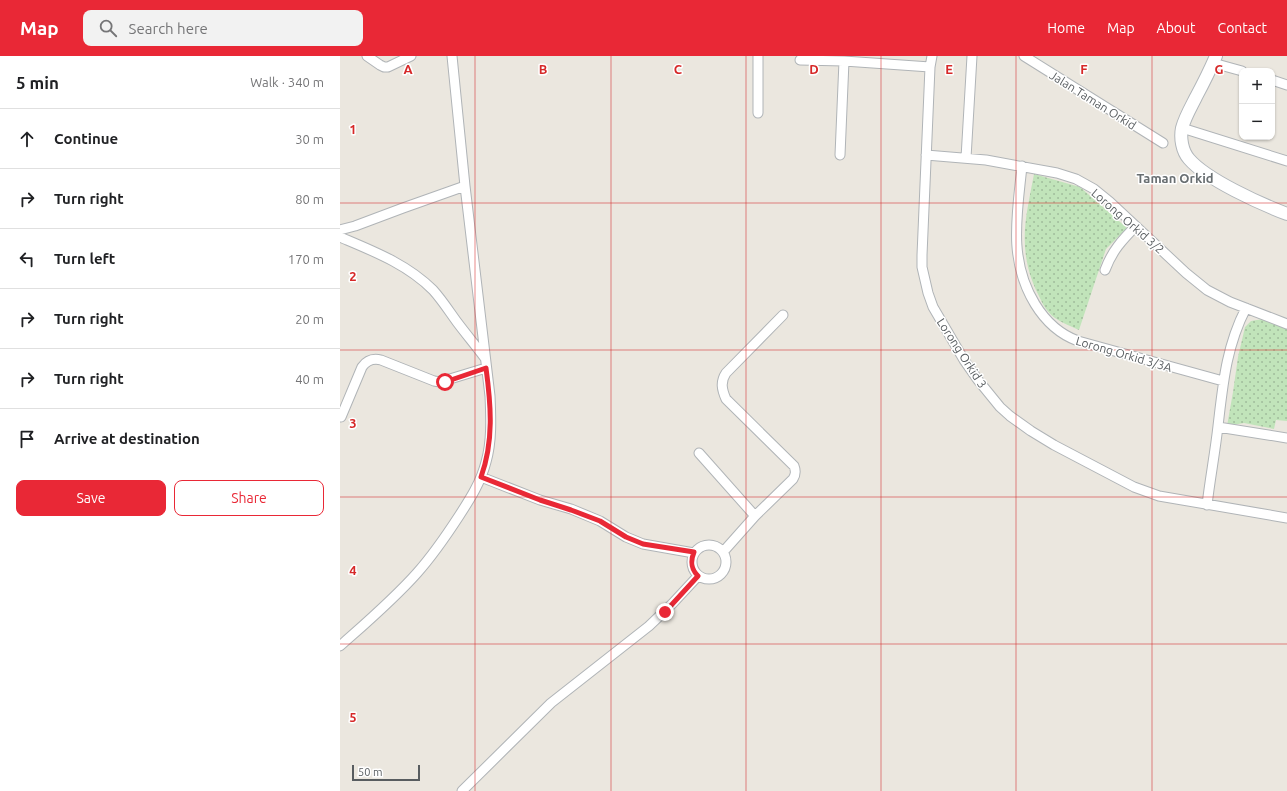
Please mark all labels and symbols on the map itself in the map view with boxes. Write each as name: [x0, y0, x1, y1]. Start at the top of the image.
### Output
text: A: [403, 62, 413, 76]
text: B: [539, 62, 548, 76]
text: C: [674, 62, 683, 76]
text: D: [809, 62, 819, 76]
text: E: [945, 62, 953, 76]
text: F: [1080, 62, 1088, 76]
text: G: [1215, 62, 1224, 76]
street label: Jalan Taman Orkid: [1047, 68, 1139, 132]
text: 1: [349, 122, 357, 136]
district label: Taman Orkid: [1136, 171, 1214, 185]
street label: Lorong Orkid 3/2: [1089, 186, 1167, 256]
text: 2: [349, 269, 357, 283]
street label: Lorong Orkid 3: [935, 316, 989, 390]
street label: Lorong Orkid 3/3A: [1074, 334, 1174, 374]
route start: [436, 373, 454, 391]
text: 3: [349, 416, 357, 430]
text: 4: [349, 563, 357, 577]
route end: [656, 603, 674, 621]
text: 5: [349, 710, 357, 724]
scale bar: [352, 763, 420, 782]

